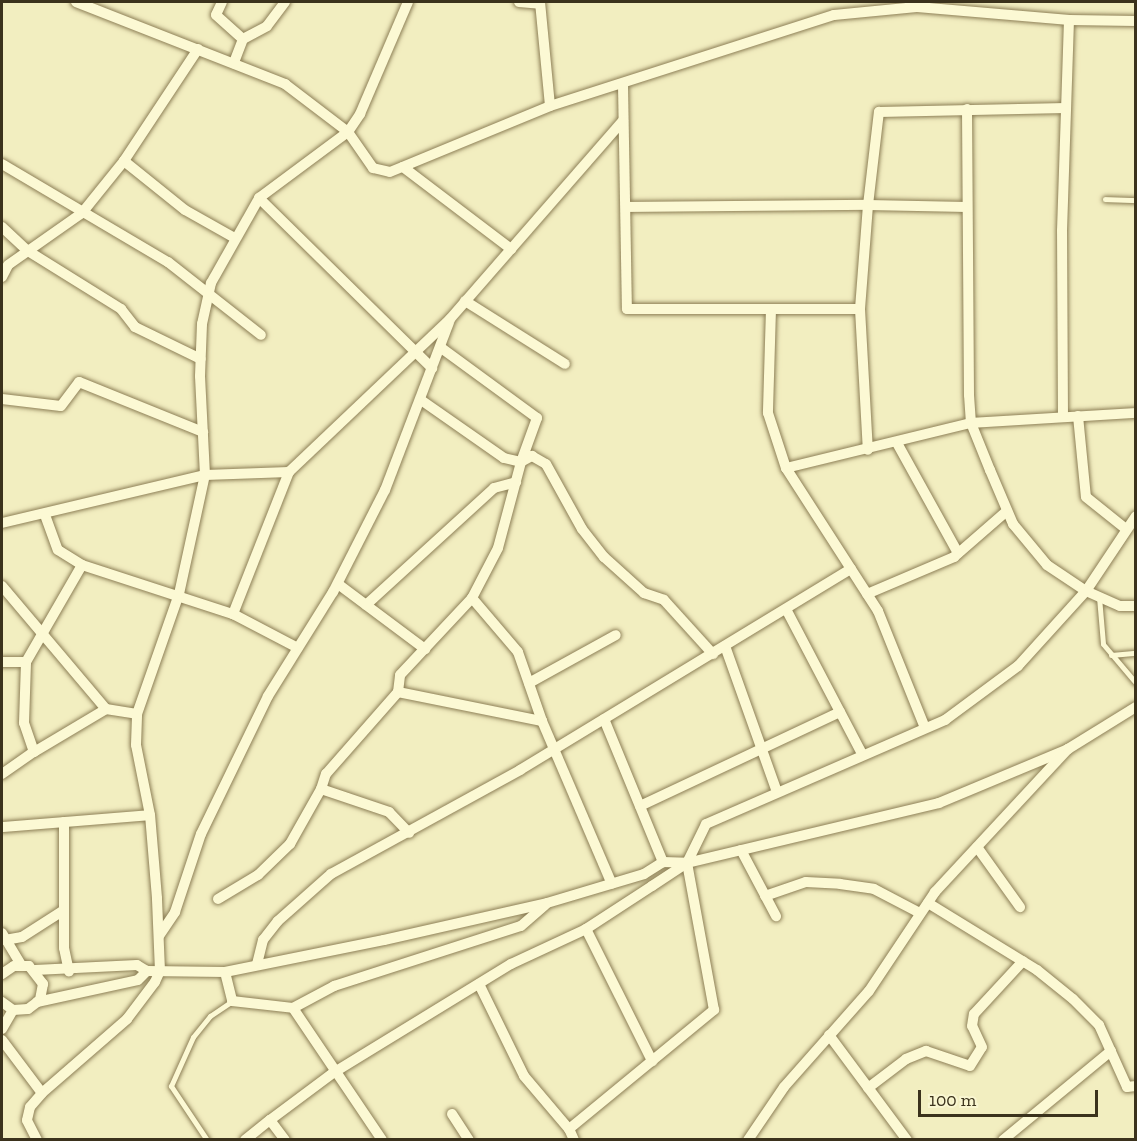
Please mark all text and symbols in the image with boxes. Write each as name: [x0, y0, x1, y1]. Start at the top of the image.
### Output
scale bar: [921, 1078, 1101, 1116]
text: 100 m: [929, 1089, 976, 1111]

